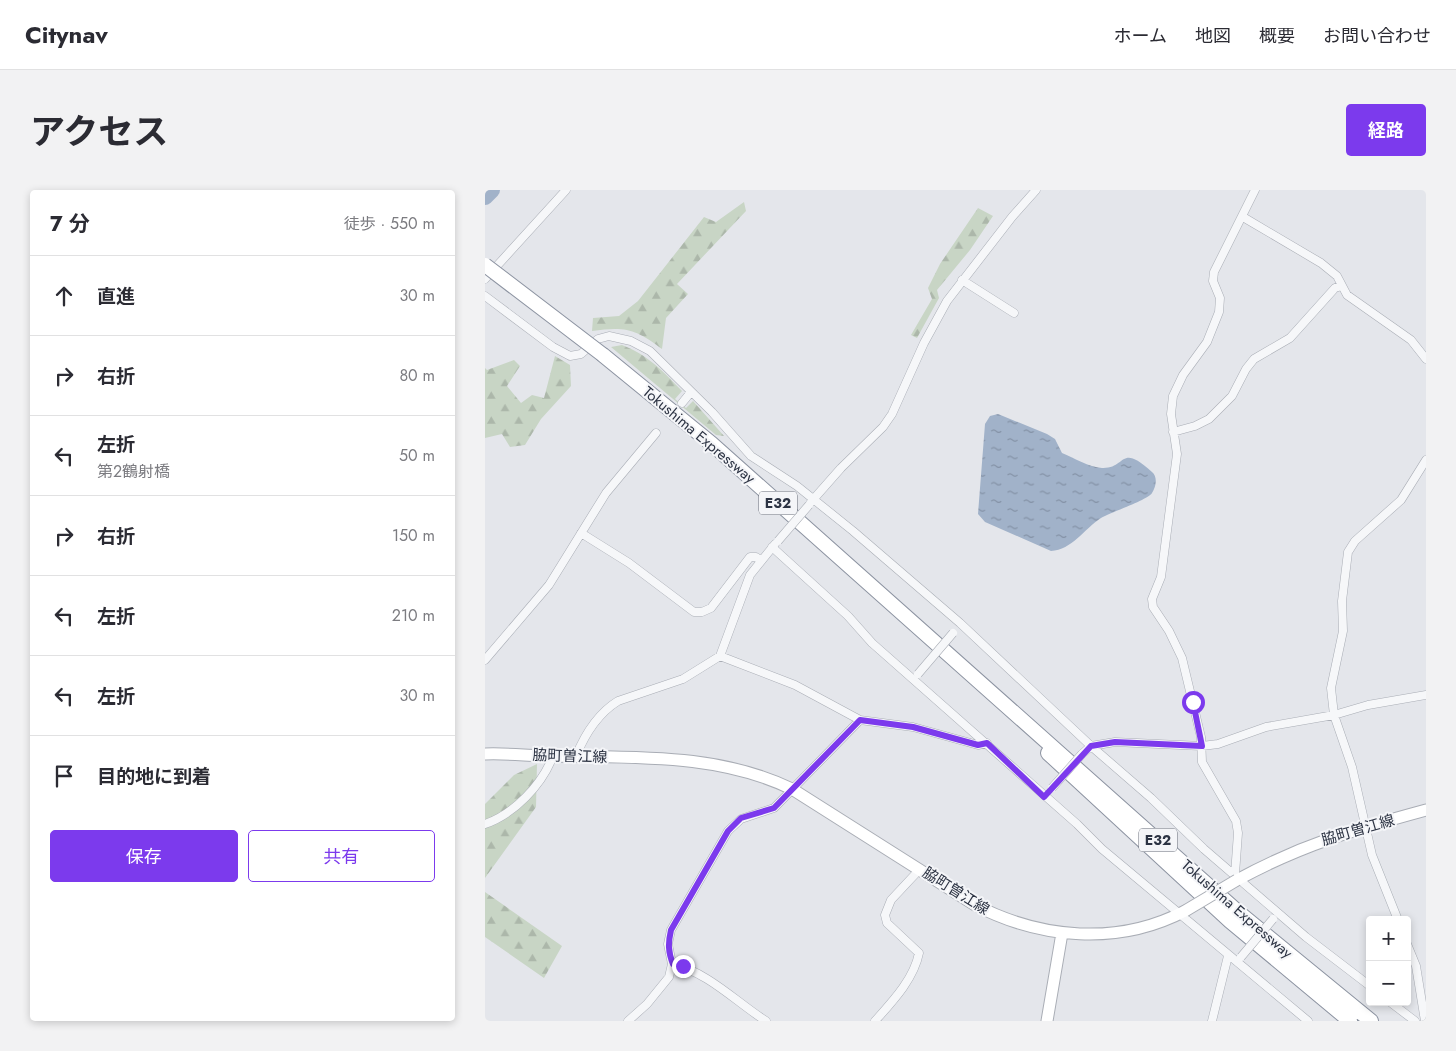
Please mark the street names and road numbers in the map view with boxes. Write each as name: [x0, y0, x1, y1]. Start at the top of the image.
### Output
street label: Tokushima Expressway: [638, 381, 760, 489]
road number: E32: [759, 492, 797, 514]
street label: 脇町曽江線: [532, 744, 608, 768]
street label: 脇町曽江線: [1319, 809, 1397, 851]
road number: E32: [1139, 828, 1177, 852]
street label: Tokushima Expressway: [1177, 854, 1298, 964]
street label: 脇町曽江線: [918, 862, 994, 920]

